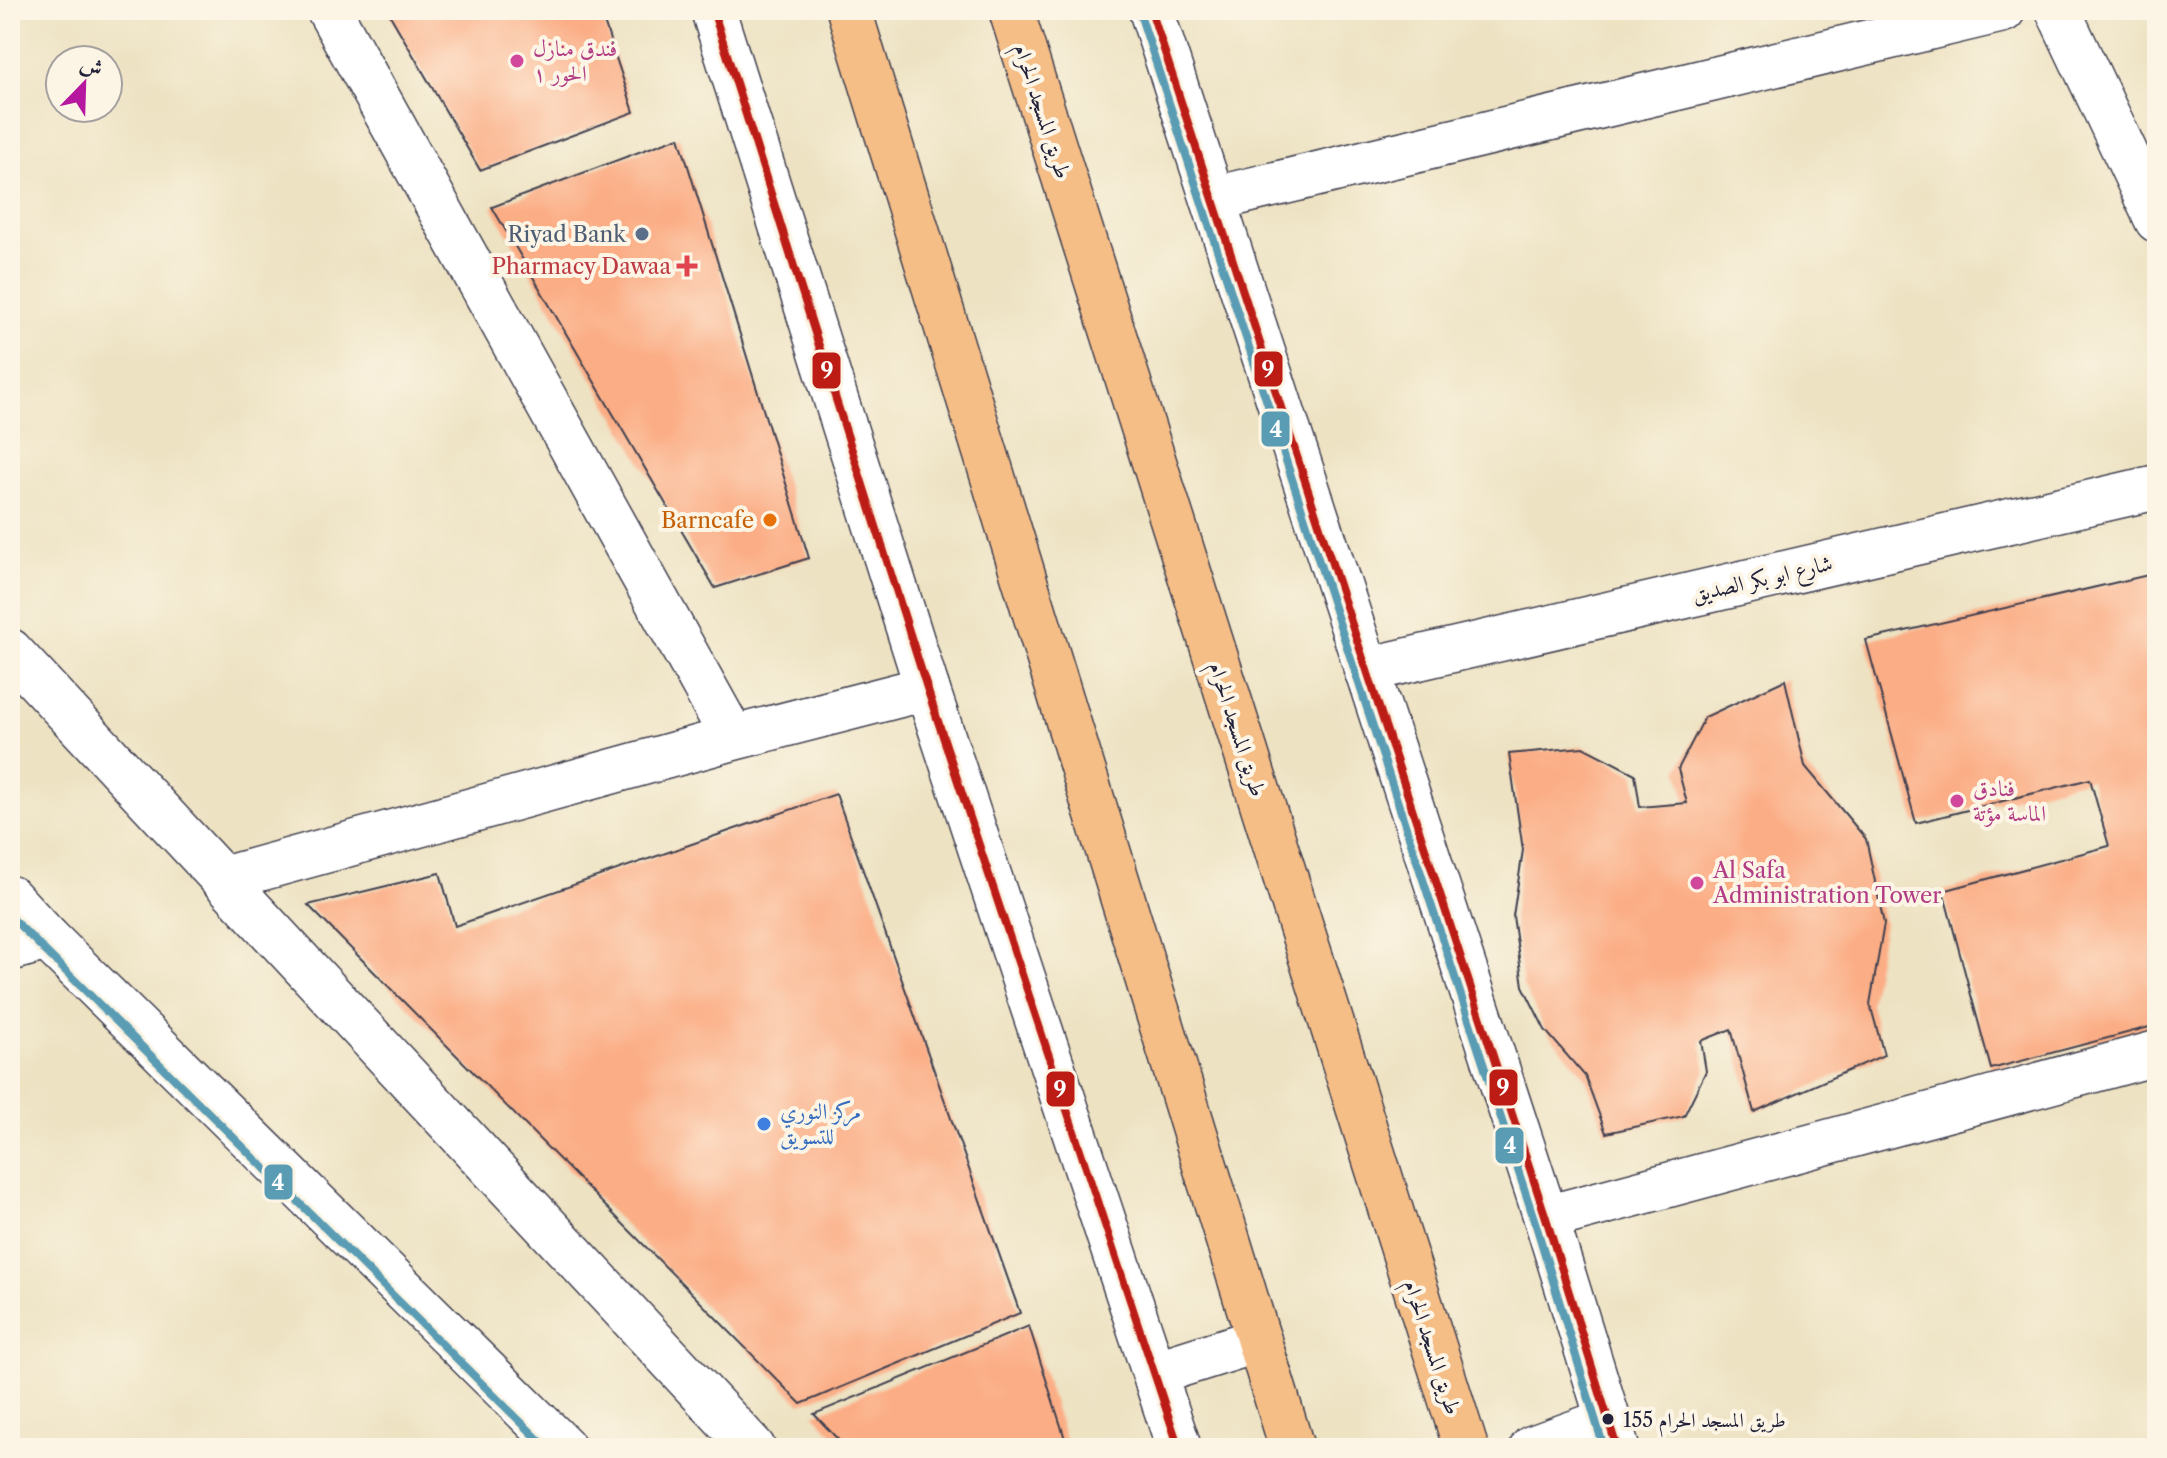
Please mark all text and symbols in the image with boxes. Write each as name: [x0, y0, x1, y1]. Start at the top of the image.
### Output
place label: فندق منازل الحور ١: [533, 35, 617, 87]
street label: طريق المسجد الحرام: [1002, 40, 1077, 184]
north arrow: [44, 44, 124, 124]
text: ش: [76, 49, 107, 83]
marker: فندق منازل الحور ١: [508, 52, 526, 70]
place label: Riyad Bank: [507, 221, 627, 248]
marker: Riyad Bank: [633, 225, 651, 243]
place label: Pharmacy Dawaa: [491, 253, 671, 280]
marker: Pharmacy Dawaa: [678, 257, 696, 275]
line badge: 9: [1253, 350, 1284, 388]
line badge: 9: [811, 351, 842, 390]
text: 9: [1261, 356, 1275, 383]
text: 9: [820, 357, 834, 384]
line badge: 4: [1260, 410, 1291, 448]
text: 4: [1269, 416, 1283, 443]
place label: Barncafe: [661, 507, 754, 534]
marker: Barncafe: [761, 511, 779, 529]
street label: شارع ابو بكر الصديق: [1689, 549, 1836, 613]
street label: طريق المسجد الحرام: [1197, 658, 1272, 802]
place label: فنادق الماسة مؤتة: [1973, 775, 2046, 827]
marker: فنادق الماسة مؤتة: [1948, 792, 1966, 810]
place label: Al Safa Administration Tower: [1712, 857, 1941, 909]
marker: Al Safa Administration Tower: [1688, 874, 1706, 892]
line badge: 9: [1488, 1068, 1519, 1107]
line badge: 9: [1045, 1070, 1076, 1108]
text: 9: [1496, 1074, 1510, 1101]
text: 9: [1053, 1076, 1067, 1103]
place label: مركز النوري للتسويق: [780, 1098, 861, 1150]
marker: مركز النوري للتسويق: [755, 1115, 773, 1133]
line badge: 4: [1494, 1126, 1525, 1165]
text: 4: [1503, 1132, 1517, 1159]
line badge: 4: [263, 1163, 294, 1201]
text: 4: [271, 1169, 285, 1196]
street label: طريق المسجد الحرام: [1392, 1276, 1467, 1420]
place label: طريق المسجد الحرام 155: [1623, 1408, 1786, 1438]
marker: طريق المسجد الحرام 155: [1600, 1411, 1616, 1427]

